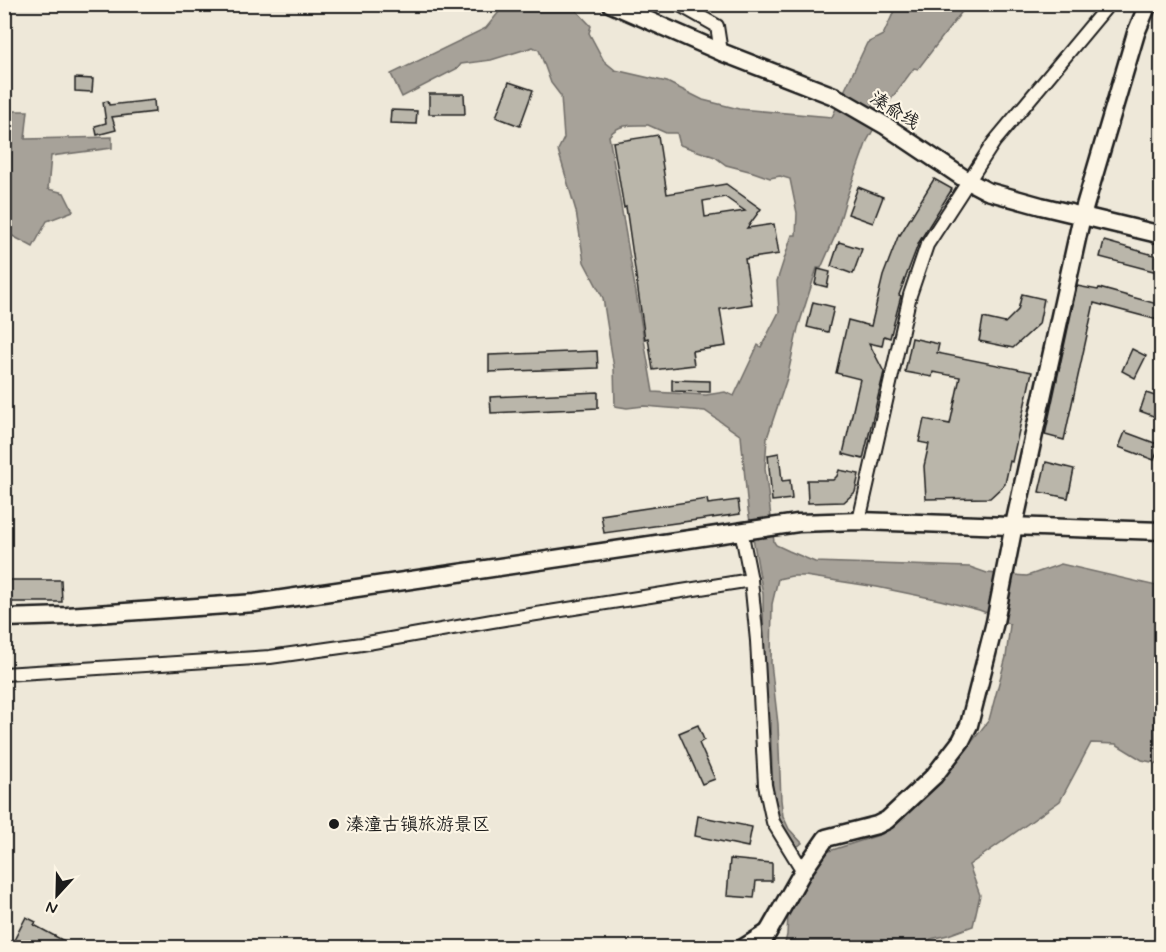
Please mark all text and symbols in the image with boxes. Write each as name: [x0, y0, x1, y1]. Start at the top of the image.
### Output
street label: 溱俞线: [865, 86, 924, 135]
place label: 溱潼古镇旅游景区: [346, 813, 490, 837]
marker: 溱潼古镇旅游景区: [327, 817, 341, 831]
north arrow: [27, 865, 87, 925]
text: N: [43, 896, 61, 919]

